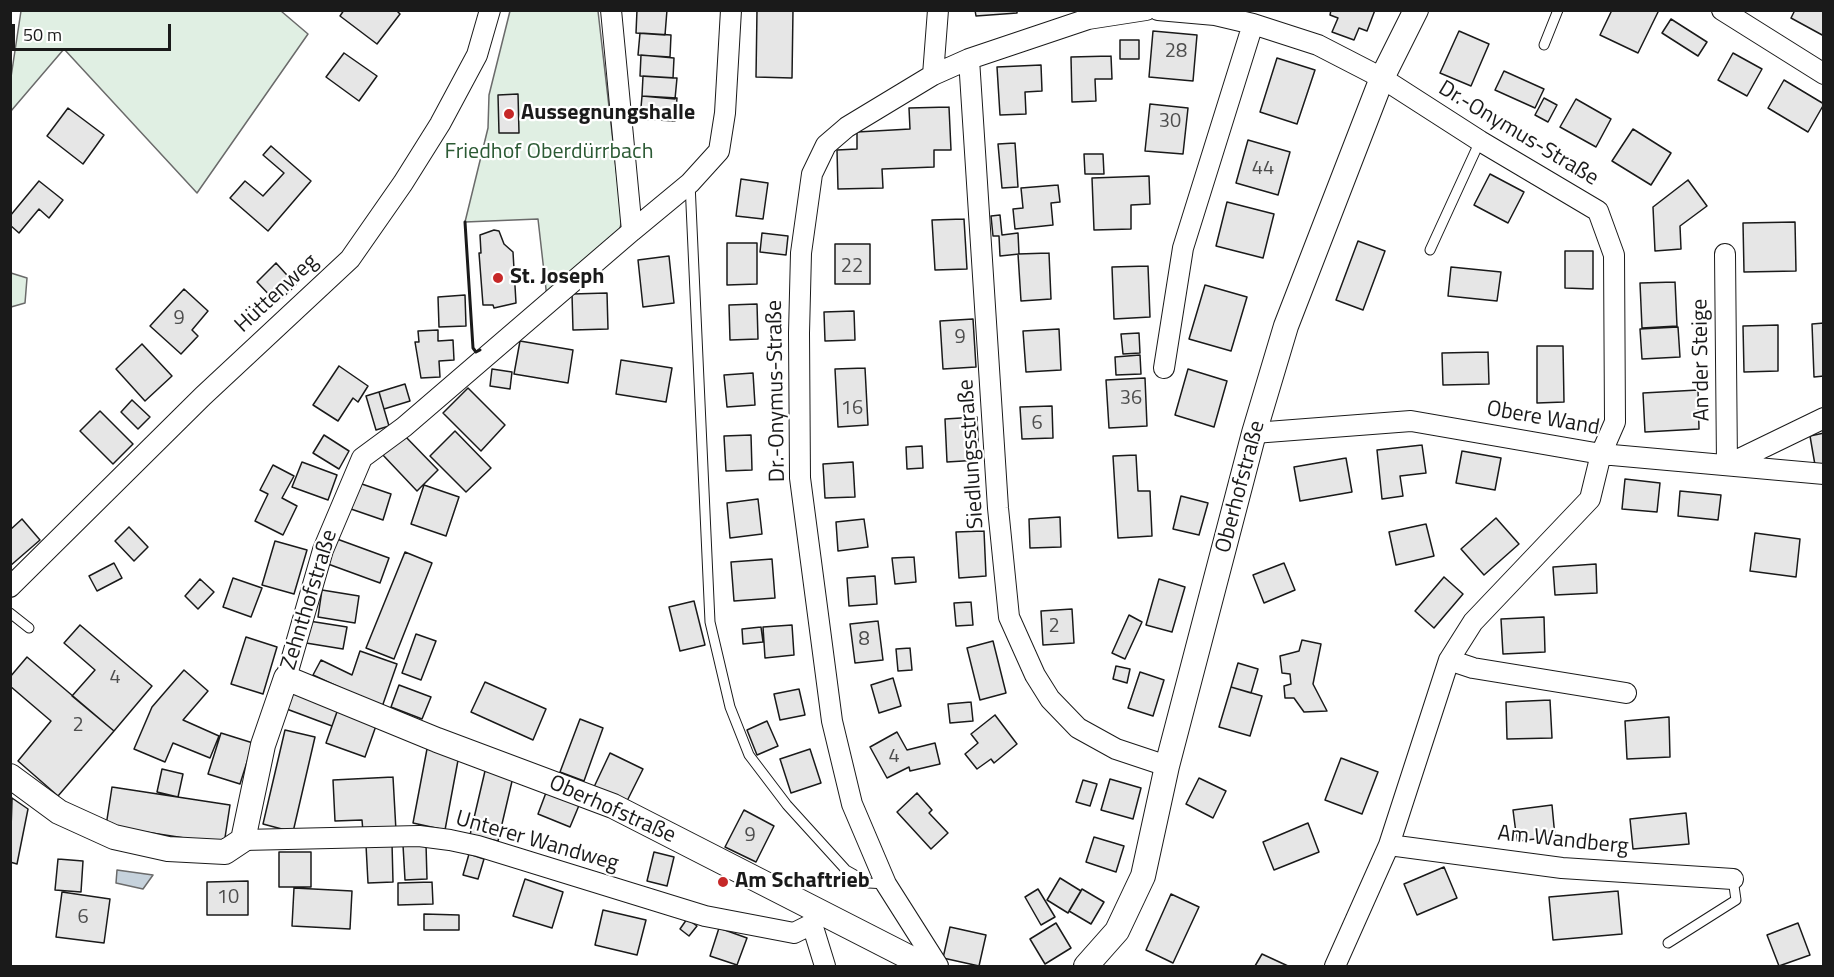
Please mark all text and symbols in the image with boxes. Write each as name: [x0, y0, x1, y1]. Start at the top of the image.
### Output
scale bar: [15, 12, 174, 50]
text: 50 m: [23, 21, 62, 48]
house number: 28: [1165, 40, 1187, 64]
street label: Dr.-Onymus-Straße: [1433, 76, 1603, 192]
place label: Aussegnungshalle: [521, 101, 695, 127]
marker: Aussegnungshalle: [502, 107, 516, 121]
house number: 30: [1159, 110, 1181, 134]
park label: Friedhof Oberdürrbach: [445, 140, 653, 166]
house number: 44: [1252, 157, 1274, 181]
street label: Hüttenweg: [230, 249, 324, 339]
house number: 22: [841, 255, 863, 279]
place label: St. Joseph: [510, 265, 604, 291]
marker: St. Joseph: [491, 271, 505, 285]
street label: An der Steige: [1688, 298, 1716, 422]
street label: Dr.-Onymus-Straße: [762, 300, 792, 482]
house number: 9: [173, 307, 185, 331]
house number: 9: [954, 326, 966, 350]
street label: Siedlungsstraße: [954, 378, 990, 530]
house number: 36: [1120, 387, 1142, 411]
street label: Obere Wand: [1484, 396, 1602, 442]
house number: 16: [841, 397, 863, 421]
house number: 6: [1031, 412, 1043, 436]
street label: Oberhofstraße: [1211, 418, 1271, 556]
street label: Zehnthofstraße: [276, 527, 344, 673]
house number: 2: [1048, 615, 1060, 639]
house number: 8: [858, 628, 870, 652]
house number: 4: [109, 666, 121, 690]
house number: 2: [72, 714, 84, 738]
house number: 4: [888, 745, 900, 769]
street label: Oberhofstraße: [545, 770, 679, 850]
street label: Unterer Wandweg: [452, 806, 622, 878]
street label: Am Wandberg: [1496, 821, 1630, 861]
house number: 9: [744, 824, 756, 848]
place label: Am Schaftrieb: [735, 869, 870, 895]
marker: Am Schaftrieb: [716, 875, 730, 889]
house number: 10: [217, 886, 239, 910]
house number: 6: [77, 906, 89, 930]

